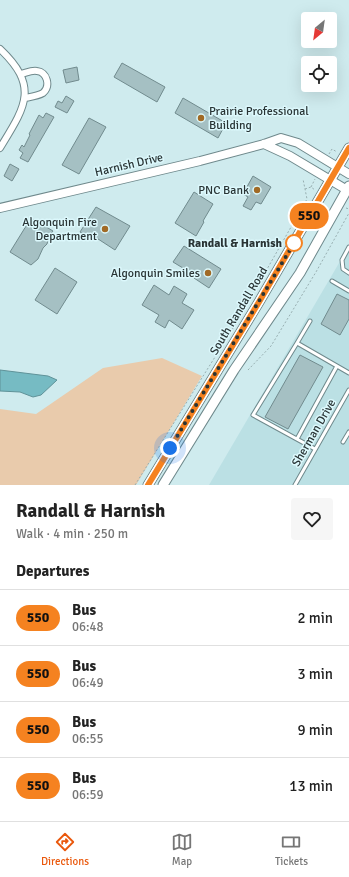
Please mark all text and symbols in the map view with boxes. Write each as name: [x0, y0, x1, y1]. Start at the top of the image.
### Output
north arrow: [301, 12, 337, 48]
map controls: [301, 12, 337, 92]
button: locate: [301, 56, 337, 92]
place label: Prairie Professional Building: [209, 104, 309, 133]
marker: Prairie Professional Building: [196, 113, 206, 123]
street label: Harnish Drive: [93, 150, 165, 180]
place label: PNC Bank: [198, 183, 249, 198]
marker: PNC Bank: [252, 185, 262, 195]
line badge: 550: [286, 203, 332, 229]
text: 550: [298, 207, 320, 224]
place label: Algonquin Fire Department: [22, 215, 97, 244]
marker: Algonquin Fire Department: [100, 224, 110, 234]
marker: Randall & Harnish: [285, 234, 303, 252]
place label: Randall & Harnish: [188, 236, 282, 251]
street label: South Randall Road: [207, 264, 271, 358]
place label: Algonquin Smiles: [111, 266, 200, 281]
marker: Algonquin Smiles: [203, 268, 213, 278]
street label: Sherman Drive: [289, 397, 339, 469]
your location: [160, 438, 180, 458]
button: heart: [291, 498, 333, 540]
text: Randall & Harnish: [16, 499, 165, 523]
text: Walk · 4 min · 250 m: [16, 526, 128, 542]
text: Departures: [16, 562, 89, 580]
text: Bus: [72, 601, 96, 619]
text: 550: [27, 609, 49, 626]
text: 2 min: [297, 609, 333, 627]
text: 06:48: [72, 619, 104, 635]
text: Bus: [72, 657, 96, 675]
text: 550: [27, 665, 49, 682]
text: 3 min: [297, 665, 333, 683]
text: 06:49: [72, 675, 104, 691]
text: Bus: [72, 713, 96, 731]
text: 550: [27, 721, 49, 738]
text: 9 min: [297, 721, 333, 739]
text: 06:55: [72, 731, 104, 747]
text: Bus: [72, 769, 96, 787]
text: 550: [27, 777, 49, 794]
text: 13 min: [289, 777, 333, 795]
text: 06:59: [72, 787, 104, 803]
tab: Directions: [41, 831, 89, 868]
tab: Map: [171, 831, 193, 868]
tab: Tickets: [275, 831, 308, 868]

